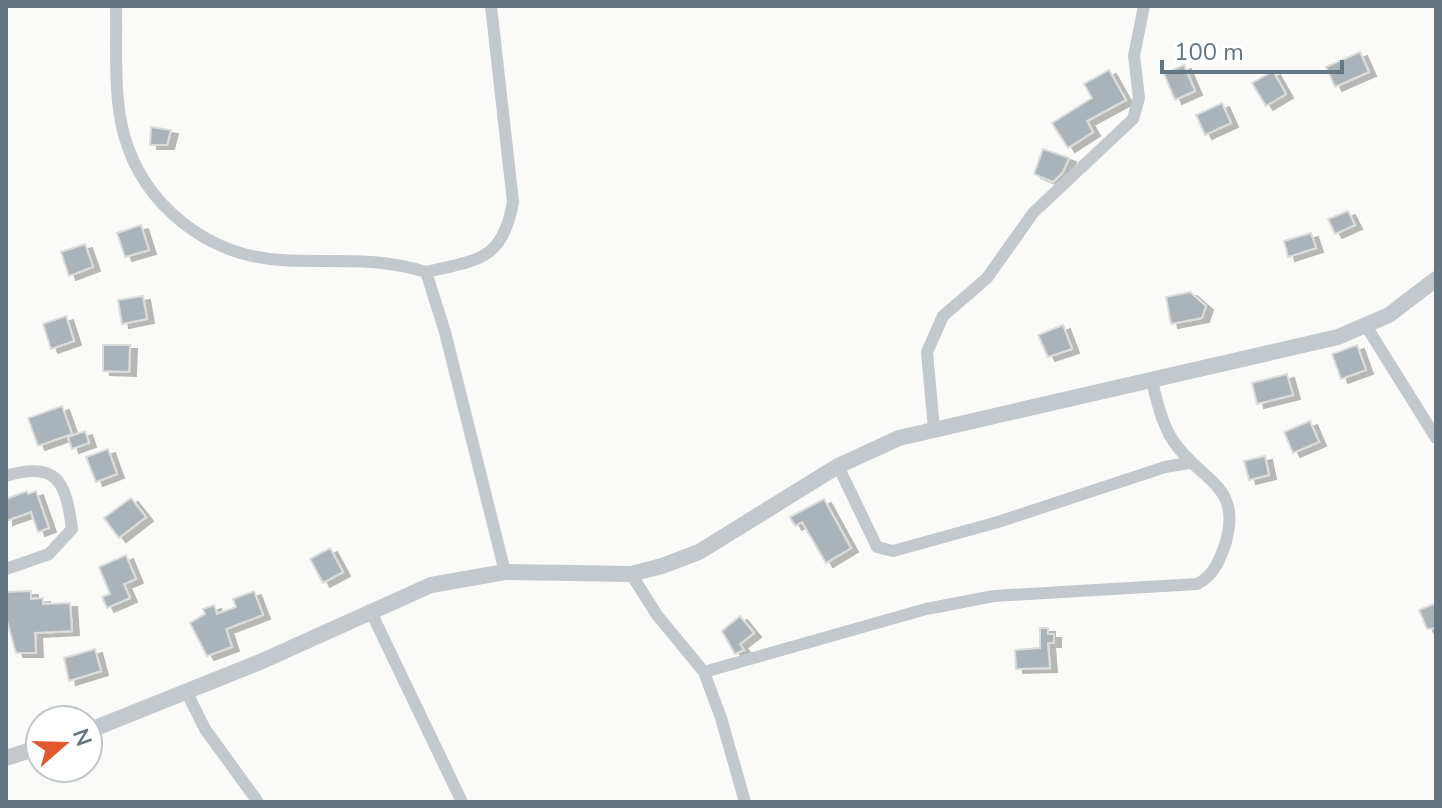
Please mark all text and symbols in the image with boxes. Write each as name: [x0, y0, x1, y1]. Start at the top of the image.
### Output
scale bar: [1162, 24, 1342, 74]
text: 100 m: [1174, 36, 1244, 68]
north arrow: [24, 704, 104, 784]
text: N: [65, 725, 99, 750]

